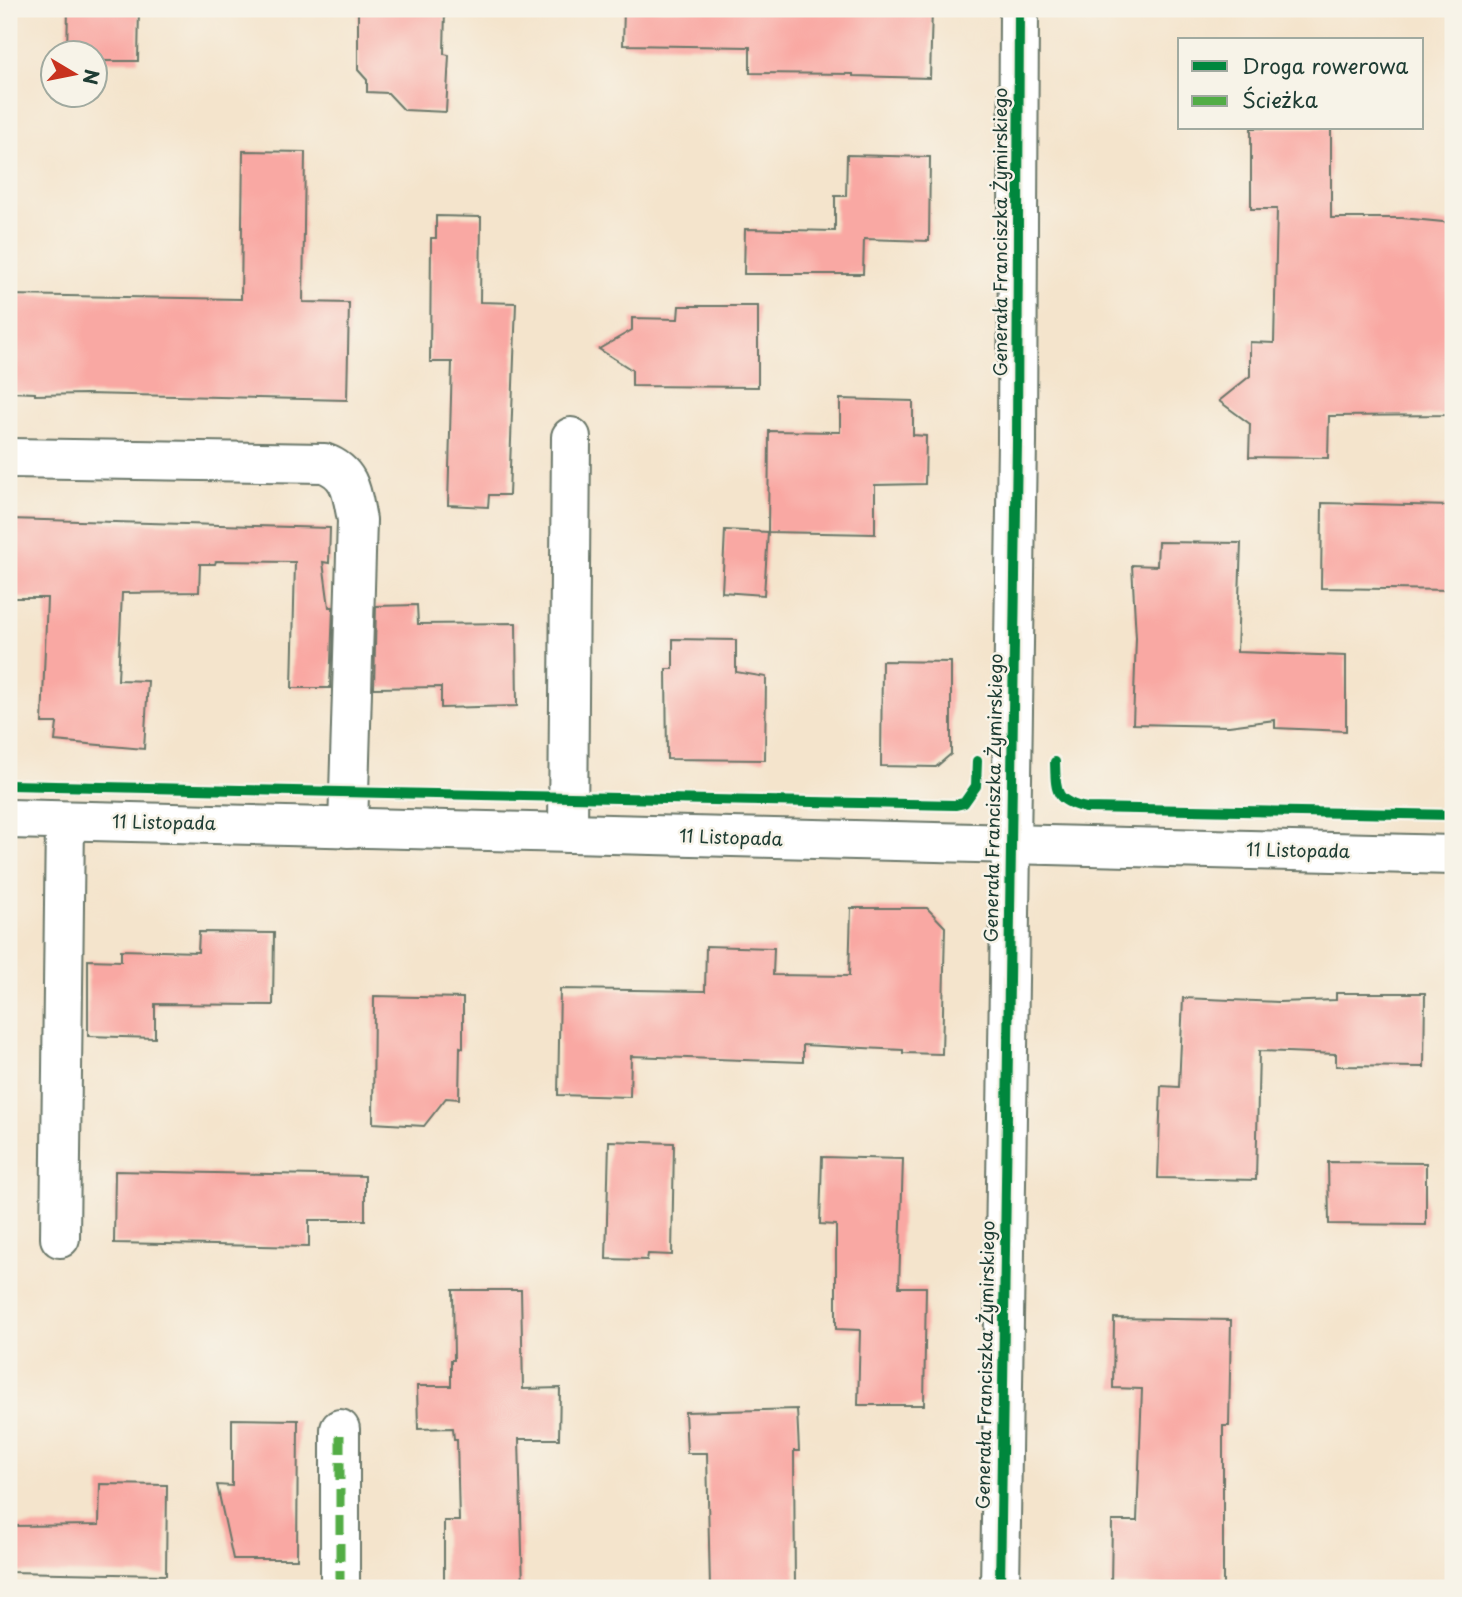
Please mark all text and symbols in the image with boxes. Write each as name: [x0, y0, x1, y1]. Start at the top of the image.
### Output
north arrow: [38, 38, 108, 108]
legend: [1178, 38, 1424, 130]
text: Droga rowerowa: [1242, 49, 1408, 81]
text: N: [77, 67, 107, 87]
text: Ścieżka: [1242, 83, 1318, 115]
street label: Generała Franciszka Żymirskiego: [986, 88, 1013, 376]
street label: Generała Franciszka Żymirskiego: [976, 653, 1009, 943]
street label: 11 Listopada: [112, 807, 217, 836]
street label: 11 Listopada: [679, 821, 784, 852]
street label: 11 Listopada: [1246, 835, 1351, 864]
street label: Generała Franciszka Żymirskiego: [968, 1220, 1001, 1510]

